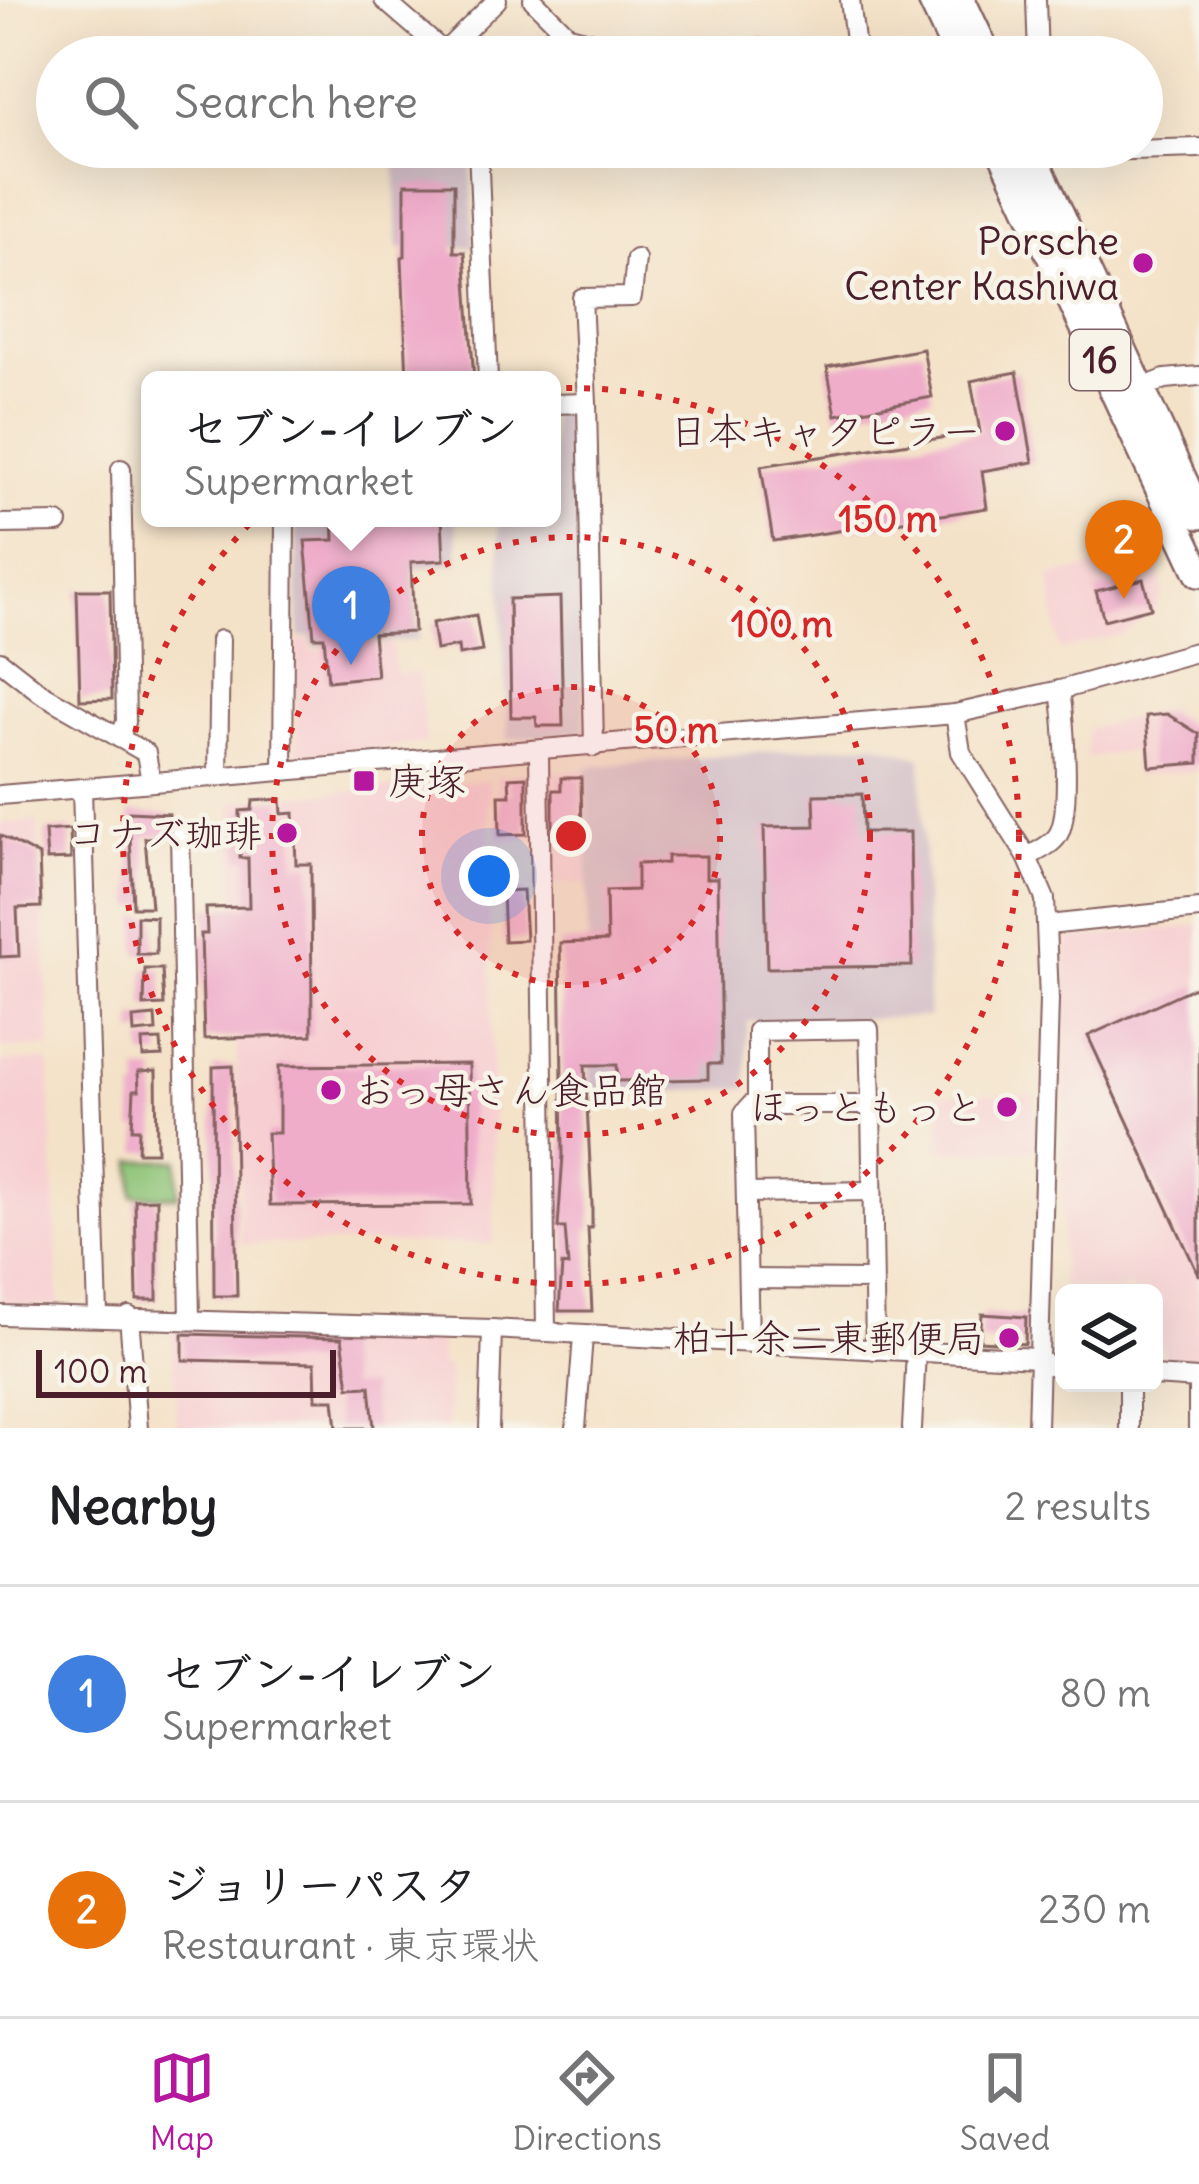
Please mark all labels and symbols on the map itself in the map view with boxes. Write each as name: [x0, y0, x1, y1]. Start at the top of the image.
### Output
place label: Porsche Center Kashiwa: [844, 217, 1119, 311]
marker: Porsche Center Kashiwa: [1130, 250, 1156, 276]
road number: 16: [1070, 330, 1130, 390]
place label: 日本キャタピラー: [669, 407, 981, 456]
marker: 日本キャタピラー: [992, 418, 1018, 444]
text: 150 m: [839, 497, 937, 542]
pin: 2: [1085, 500, 1163, 599]
pin: 1: [312, 566, 390, 665]
text: 100 m: [731, 602, 833, 647]
text: 50 m: [634, 708, 718, 753]
place label: 庚塚: [388, 757, 466, 806]
marker: 庚塚: [351, 768, 377, 794]
place label: コナズ珈琲: [68, 809, 263, 858]
centre of rings: [550, 815, 592, 857]
marker: コナズ珈琲: [274, 820, 300, 846]
your location: [459, 846, 519, 906]
place label: おっ母さん食品館: [355, 1066, 667, 1115]
marker: おっ母さん食品館: [318, 1077, 344, 1103]
place label: ほっともっと: [749, 1083, 983, 1132]
marker: ほっともっと: [994, 1094, 1020, 1120]
place label: 柏十余二東郵便局: [673, 1314, 985, 1363]
marker: 柏十余二東郵便局: [996, 1325, 1022, 1351]
scale bar: [36, 1344, 336, 1397]

